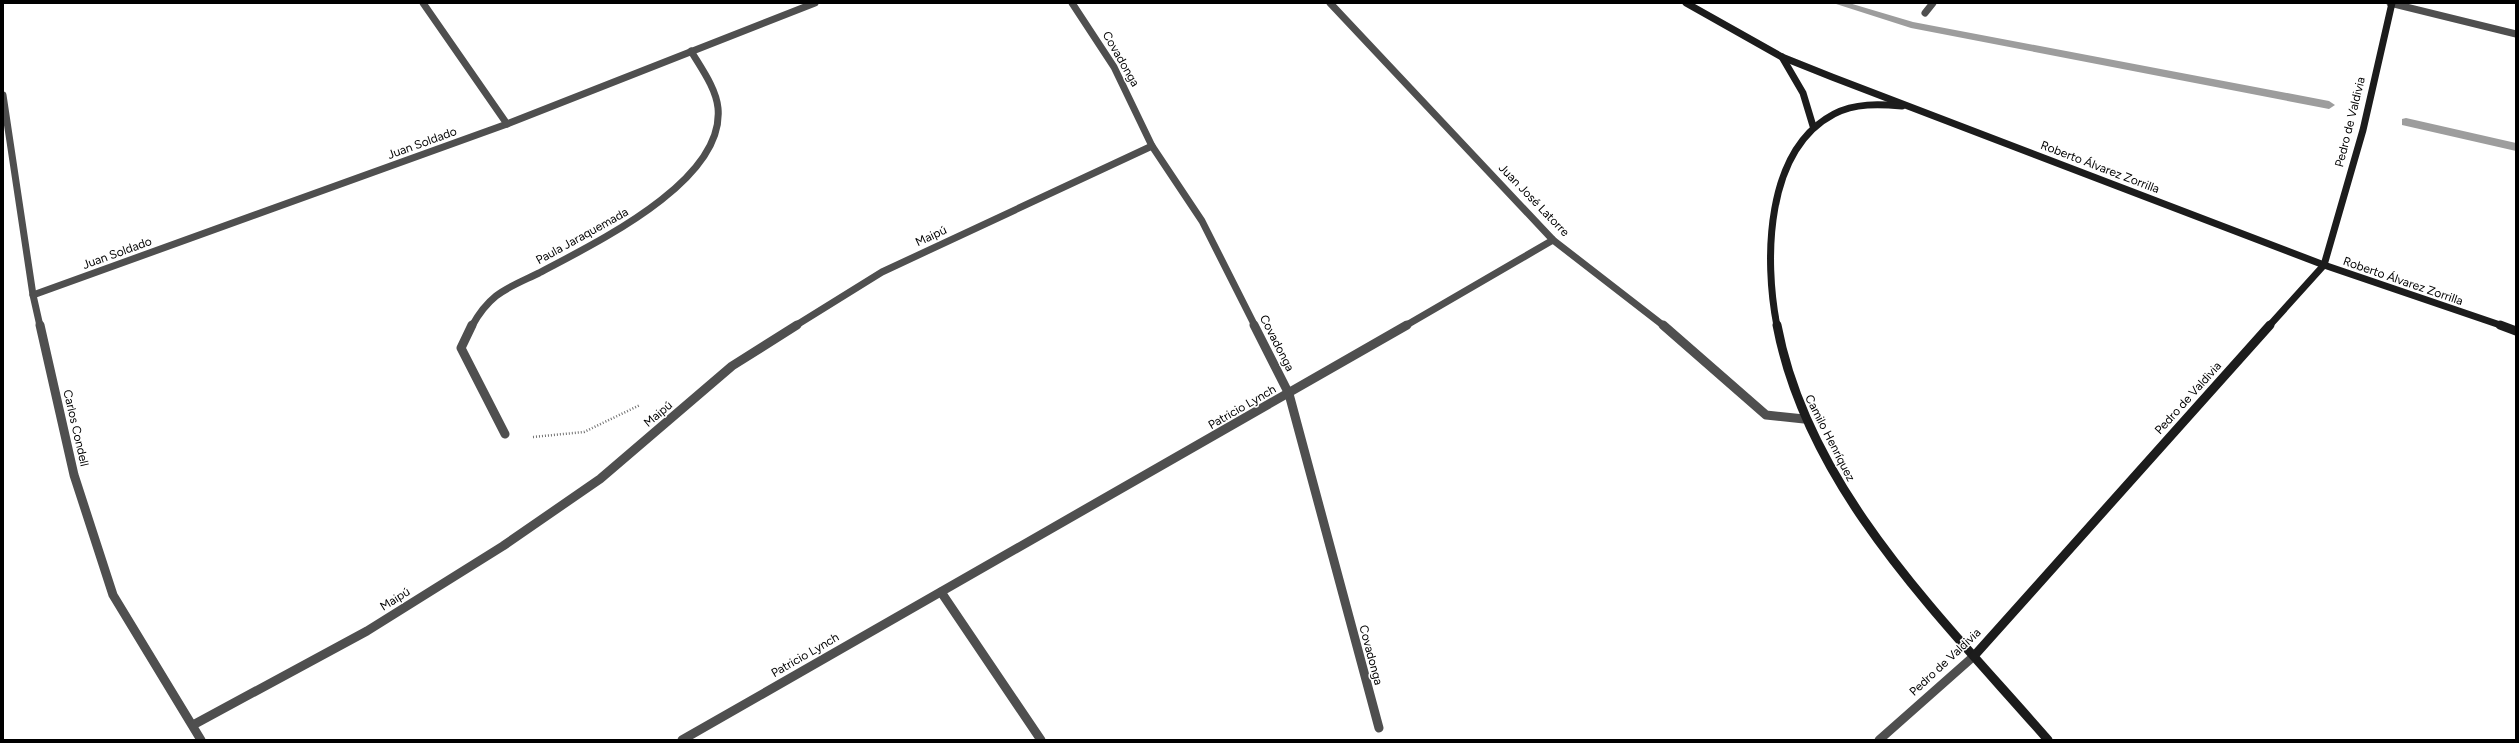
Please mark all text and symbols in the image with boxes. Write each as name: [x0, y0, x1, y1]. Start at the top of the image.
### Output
street label: Covadonga: [1100, 29, 1142, 89]
street label: Pedro de Valdivia: [2332, 75, 2368, 169]
street label: Juan Soldado: [385, 124, 459, 162]
street label: Roberto Álvarez Zorrilla: [2039, 138, 2161, 196]
street label: Juan José Latorre: [1496, 161, 1572, 239]
street label: Paula Jaraquemada: [533, 205, 631, 267]
street label: Maipú: [913, 223, 949, 249]
street label: Juan Soldado: [80, 234, 154, 272]
street label: Roberto Álvarez Zorrilla: [2341, 254, 2465, 308]
street label: Covadonga: [1257, 312, 1297, 374]
street label: Pedro de Valdivia: [2152, 359, 2224, 437]
street label: Patricio Lynch: [1206, 382, 1279, 432]
street label: Carlos Condell: [60, 388, 92, 468]
street label: Camilo Henríquez: [1802, 392, 1858, 484]
street label: Maipú: [641, 398, 675, 430]
street label: Maipú: [377, 584, 413, 614]
street label: Covadonga: [1356, 623, 1386, 687]
street label: Pedro de Valdivia: [1906, 625, 1984, 699]
street label: Patricio Lynch: [769, 630, 842, 680]

